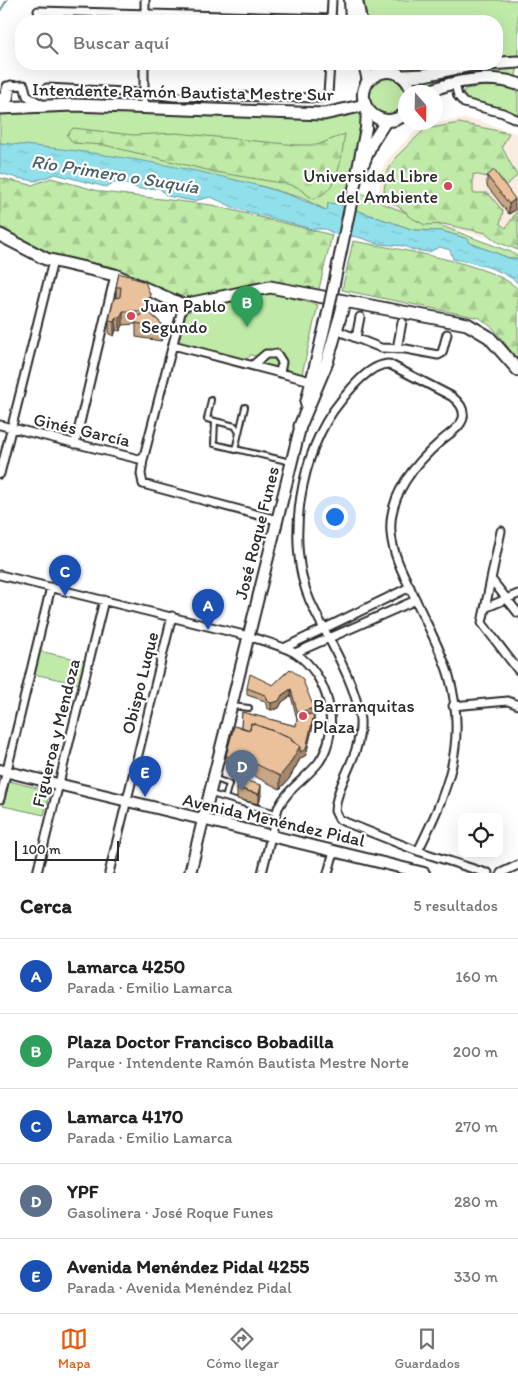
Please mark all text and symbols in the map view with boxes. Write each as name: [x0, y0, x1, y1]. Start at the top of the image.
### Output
search box: [15, 15, 503, 70]
icon: search: [33, 29, 61, 57]
text: Buscar aquí: [73, 31, 169, 54]
street label: Intendente Ramón Bautista Mestre Sur: [32, 78, 335, 106]
north arrow: [398, 85, 443, 130]
water label: Río Primero o Suquía: [30, 149, 201, 199]
place label: Universidad Libre del Ambiente: [303, 165, 438, 208]
marker: Universidad Libre del Ambiente: [442, 180, 454, 192]
pin: B: [231, 286, 263, 327]
place label: Juan Pablo Segundo: [141, 295, 226, 338]
marker: Juan Pablo Segundo: [125, 310, 137, 322]
street label: Ginés García: [31, 408, 133, 452]
street label: José Roque Funes: [230, 464, 284, 602]
your location: [322, 504, 348, 530]
pin: C: [49, 555, 81, 596]
pin: A: [192, 589, 224, 630]
street label: Obispo Luque: [117, 630, 163, 736]
street label: Figueroa y Mendoza: [27, 656, 85, 809]
place label: Barranquitas Plaza: [313, 695, 415, 738]
marker: Barranquitas Plaza: [297, 710, 309, 722]
pin: D: [226, 750, 258, 791]
pin: E: [129, 756, 161, 797]
street label: Avenida Menéndez Pidal: [181, 788, 367, 852]
map controls: [458, 813, 503, 858]
button: locate: [458, 813, 503, 858]
scale bar: [15, 838, 119, 861]
text: 100 m: [22, 841, 61, 858]
text: Cerca: [20, 893, 72, 918]
text: 5 resultados: [413, 896, 498, 915]
text: Lamarca 4250: [67, 955, 185, 978]
text: A: [31, 967, 41, 986]
text: 160 m: [455, 967, 498, 986]
text: Parada · Emilio Lamarca: [67, 978, 233, 997]
text: Plaza Doctor Francisco Bobadilla: [67, 1030, 334, 1053]
text: B: [31, 1042, 41, 1061]
text: 200 m: [453, 1042, 498, 1061]
text: Parque · Intendente Ramón Bautista Mestre Norte: [67, 1053, 409, 1072]
text: Lamarca 4170: [67, 1105, 183, 1128]
text: C: [31, 1117, 41, 1136]
text: 270 m: [455, 1117, 498, 1136]
text: Parada · Emilio Lamarca: [67, 1128, 233, 1147]
text: YPF: [67, 1180, 98, 1203]
text: D: [31, 1192, 41, 1211]
text: 280 m: [454, 1192, 498, 1211]
text: Gasolinera · José Roque Funes: [67, 1203, 273, 1222]
text: Avenida Menéndez Pidal 4255: [67, 1255, 309, 1278]
text: E: [32, 1267, 40, 1286]
text: 330 m: [454, 1267, 498, 1286]
text: Parada · Avenida Menéndez Pidal: [67, 1278, 292, 1297]
tab: Mapa: [58, 1325, 90, 1372]
tab: Cómo llegar: [206, 1325, 279, 1372]
tab: Guardados: [394, 1325, 460, 1372]

